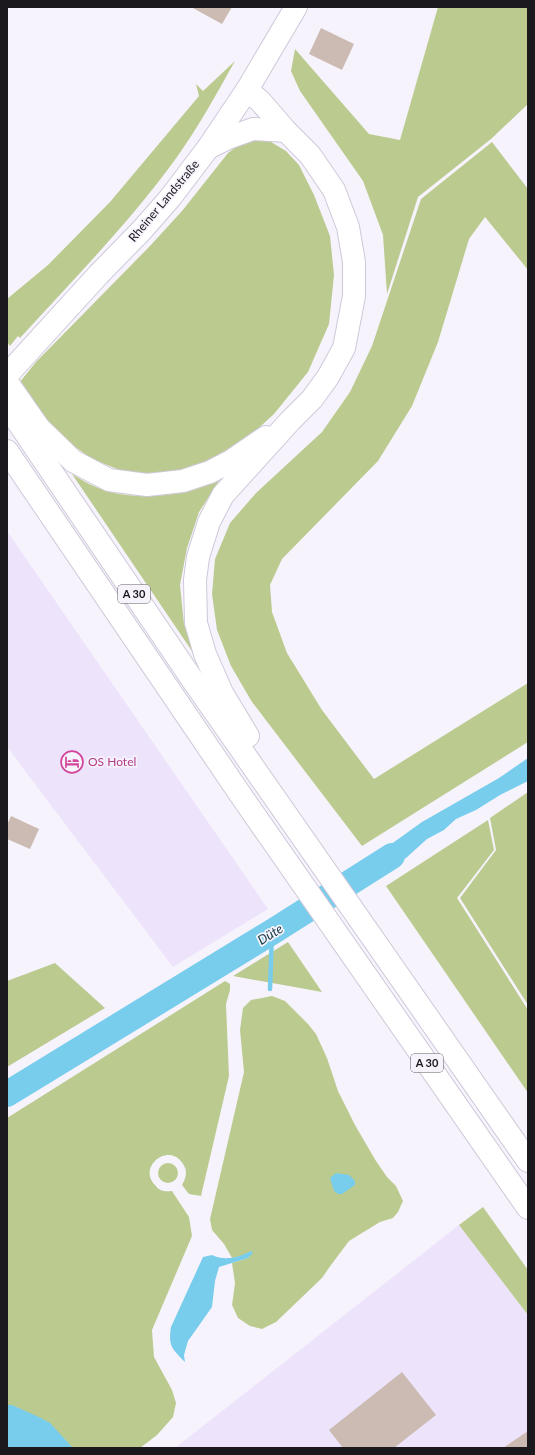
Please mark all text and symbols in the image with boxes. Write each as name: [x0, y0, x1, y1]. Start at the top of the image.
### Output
street label: Rheiner Landstraße: [125, 157, 202, 245]
road number: A 30: [118, 585, 150, 603]
hotel icon: OS Hotel: [59, 749, 85, 775]
place label: OS Hotel: [88, 754, 136, 769]
water label: Düte: [254, 920, 286, 948]
road number: A 30: [411, 1054, 443, 1072]

